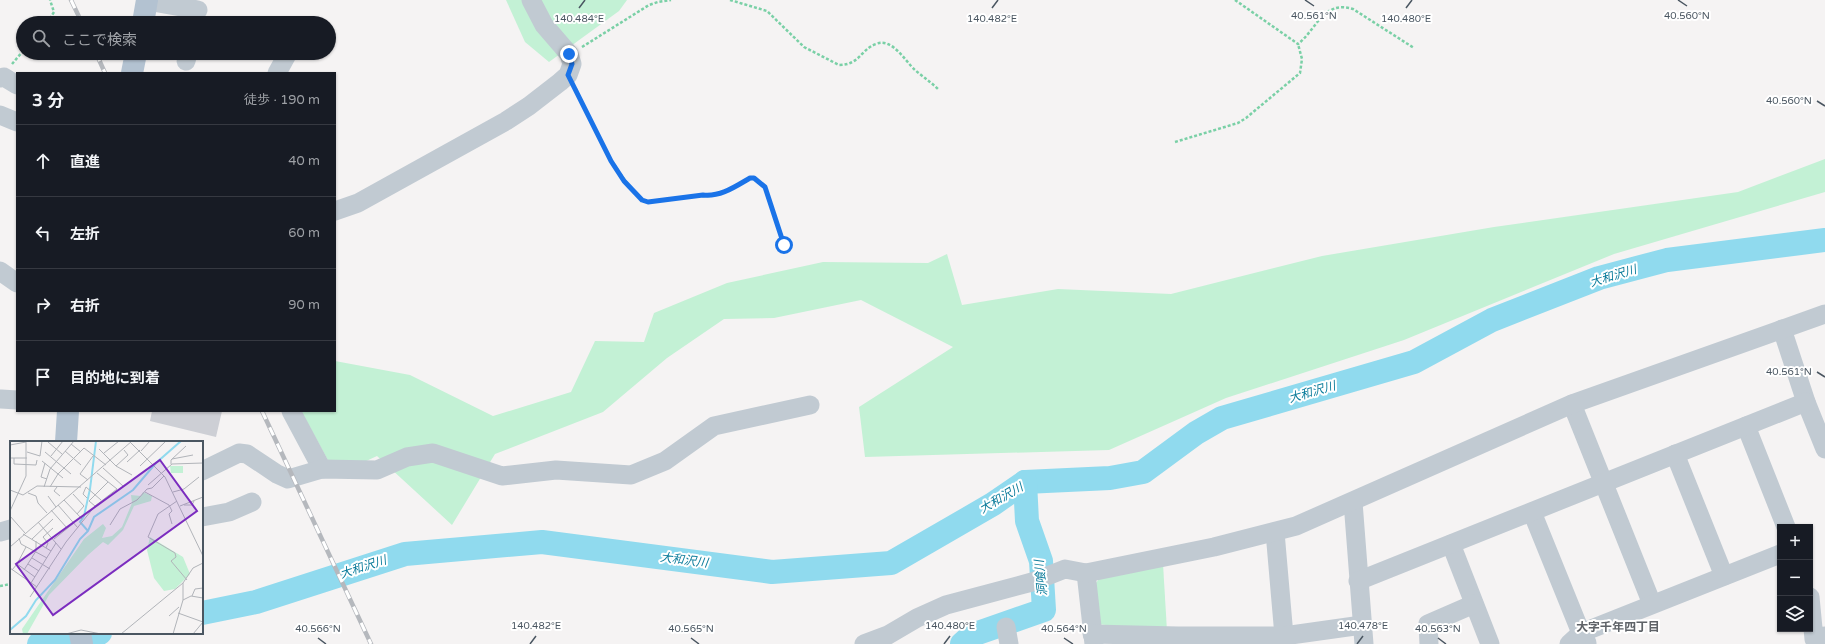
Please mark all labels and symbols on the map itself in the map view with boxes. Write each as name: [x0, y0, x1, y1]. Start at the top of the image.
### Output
text: 40.561°N: [1291, 10, 1337, 22]
text: 40.560°N: [1664, 10, 1710, 22]
text: 140.484°E: [554, 13, 604, 25]
text: 140.482°E: [967, 13, 1017, 25]
text: 140.480°E: [1381, 13, 1431, 25]
route end: [560, 45, 578, 63]
text: 40.560°N: [1766, 95, 1812, 107]
route start: [775, 236, 793, 254]
water label: 大和沢川: [1588, 262, 1640, 290]
text: 40.561°N: [1766, 366, 1812, 378]
water label: 大和沢川: [1287, 378, 1339, 405]
inset map: [10, 441, 203, 634]
water label: 大和沢川: [977, 479, 1027, 516]
water label: 大和沢川: [659, 550, 711, 570]
water label: 大和沢川: [338, 552, 390, 581]
water label: 洞喰川: [1032, 557, 1050, 597]
text: 140.482°E: [511, 620, 561, 632]
text: 140.480°E: [925, 620, 975, 632]
text: 140.478°E: [1338, 620, 1388, 632]
district label: 大字千年四丁目: [1576, 620, 1660, 634]
text: 40.566°N: [295, 623, 341, 635]
text: 40.565°N: [668, 623, 714, 635]
text: 40.564°N: [1041, 623, 1087, 635]
text: 40.563°N: [1415, 623, 1461, 635]

